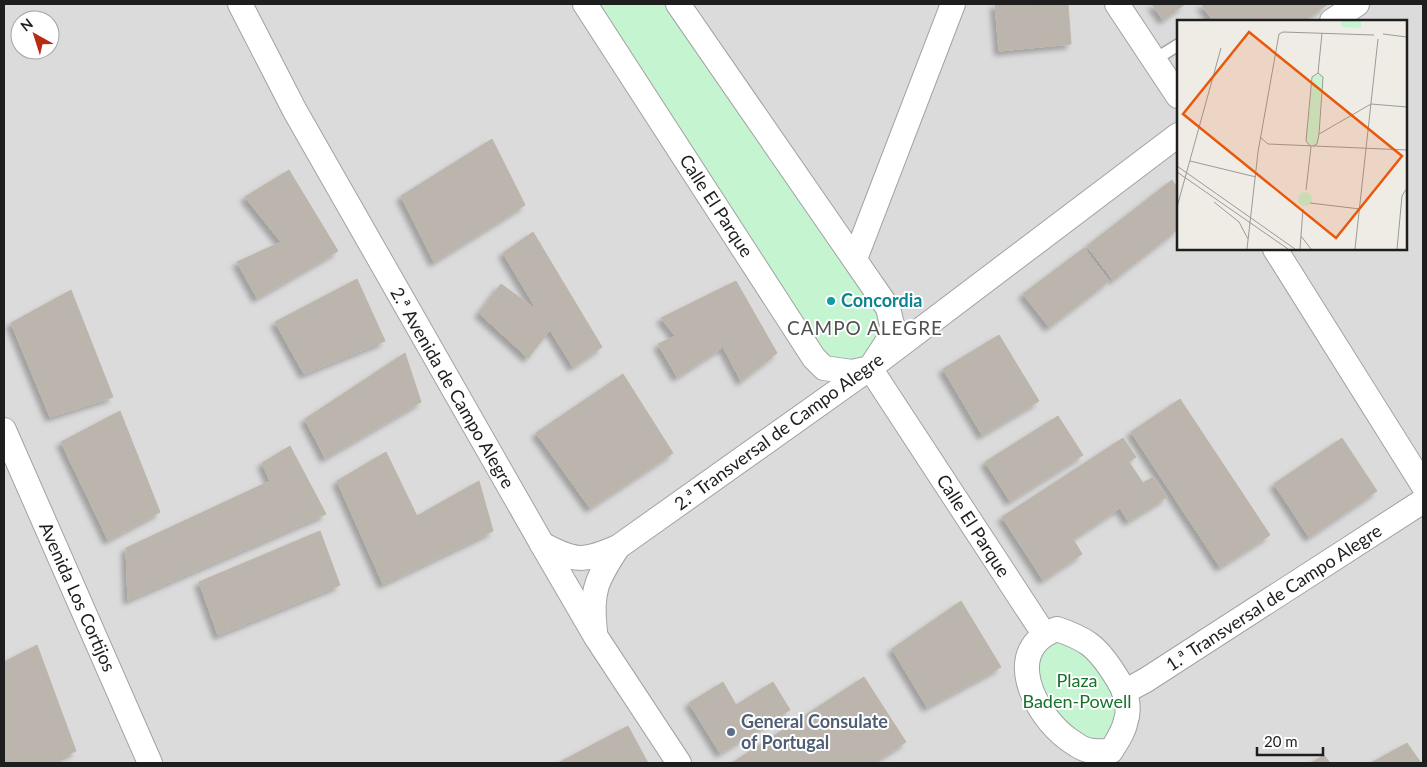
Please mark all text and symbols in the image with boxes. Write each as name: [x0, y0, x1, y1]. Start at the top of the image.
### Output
north arrow: [10, 10, 60, 60]
text: N: [17, 15, 36, 35]
inset map: [1177, 20, 1407, 250]
street label: Calle El Parque: [675, 150, 758, 261]
street label: 2.ª Avenida de Campo Alegre: [386, 283, 520, 492]
place label: Concordia: [841, 289, 922, 311]
marker: Concordia: [825, 295, 837, 307]
district label: CAMPO ALEGRE: [787, 316, 943, 339]
street label: 2.ª Transversal de Campo Alegre: [670, 348, 887, 514]
street label: Calle El Parque: [932, 470, 1015, 581]
street label: Avenida Los Cortijos: [35, 518, 121, 675]
street label: 1.ª Transversal de Campo Alegre: [1161, 519, 1386, 675]
park label: Plaza Baden-Powell: [1022, 669, 1132, 712]
place label: General Consulate of Portugal: [741, 710, 888, 753]
scale bar: [1257, 724, 1323, 756]
marker: General Consulate of Portugal: [725, 726, 737, 738]
text: 20 m: [1264, 732, 1298, 750]

